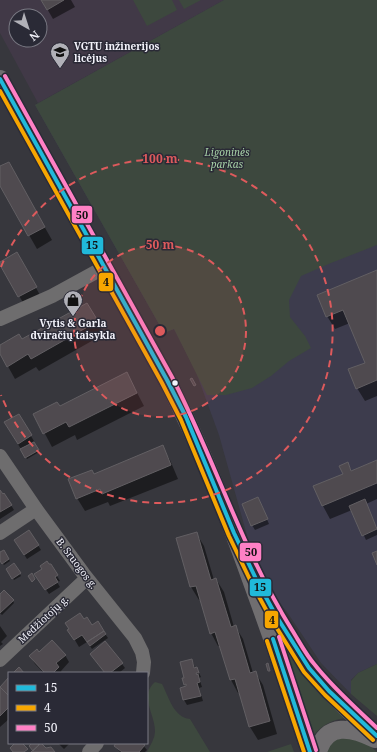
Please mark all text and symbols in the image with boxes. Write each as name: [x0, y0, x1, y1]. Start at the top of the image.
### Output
north arrow: [8, 8, 48, 48]
text: N: [26, 28, 43, 45]
place label: VGTU inžinerijos licėjus: [74, 39, 160, 65]
school or university icon: VGTU inžinerijos licėjus: [49, 41, 71, 69]
park label: Ligoninės parkas: [203, 145, 250, 171]
text: 100 m: [142, 150, 178, 167]
line badge: 50: [71, 205, 93, 224]
text: 50: [76, 207, 88, 222]
line badge: 15: [81, 236, 104, 255]
text: 50 m: [146, 236, 174, 253]
text: 15: [86, 237, 98, 252]
line badge: 4: [98, 272, 114, 292]
text: 4: [103, 274, 109, 289]
shop icon: Vytis & Garla dviračių taisykla: [62, 289, 84, 317]
place label: Vytis & Garla dviračių taisykla: [30, 316, 116, 342]
centre of rings: [153, 324, 167, 338]
unlabelled marker: [170, 378, 180, 388]
street label: B. Sruogos g.: [53, 535, 101, 591]
line badge: 50: [239, 542, 262, 562]
text: 50: [245, 544, 257, 559]
line badge: 15: [249, 578, 272, 597]
text: 15: [254, 579, 266, 594]
street label: Medžiotojų g.: [15, 592, 71, 646]
line badge: 4: [264, 610, 279, 629]
text: 4: [269, 612, 275, 627]
legend: [8, 672, 148, 744]
text: 15: [44, 679, 57, 696]
text: 4: [44, 699, 51, 716]
text: 50: [44, 719, 58, 736]

